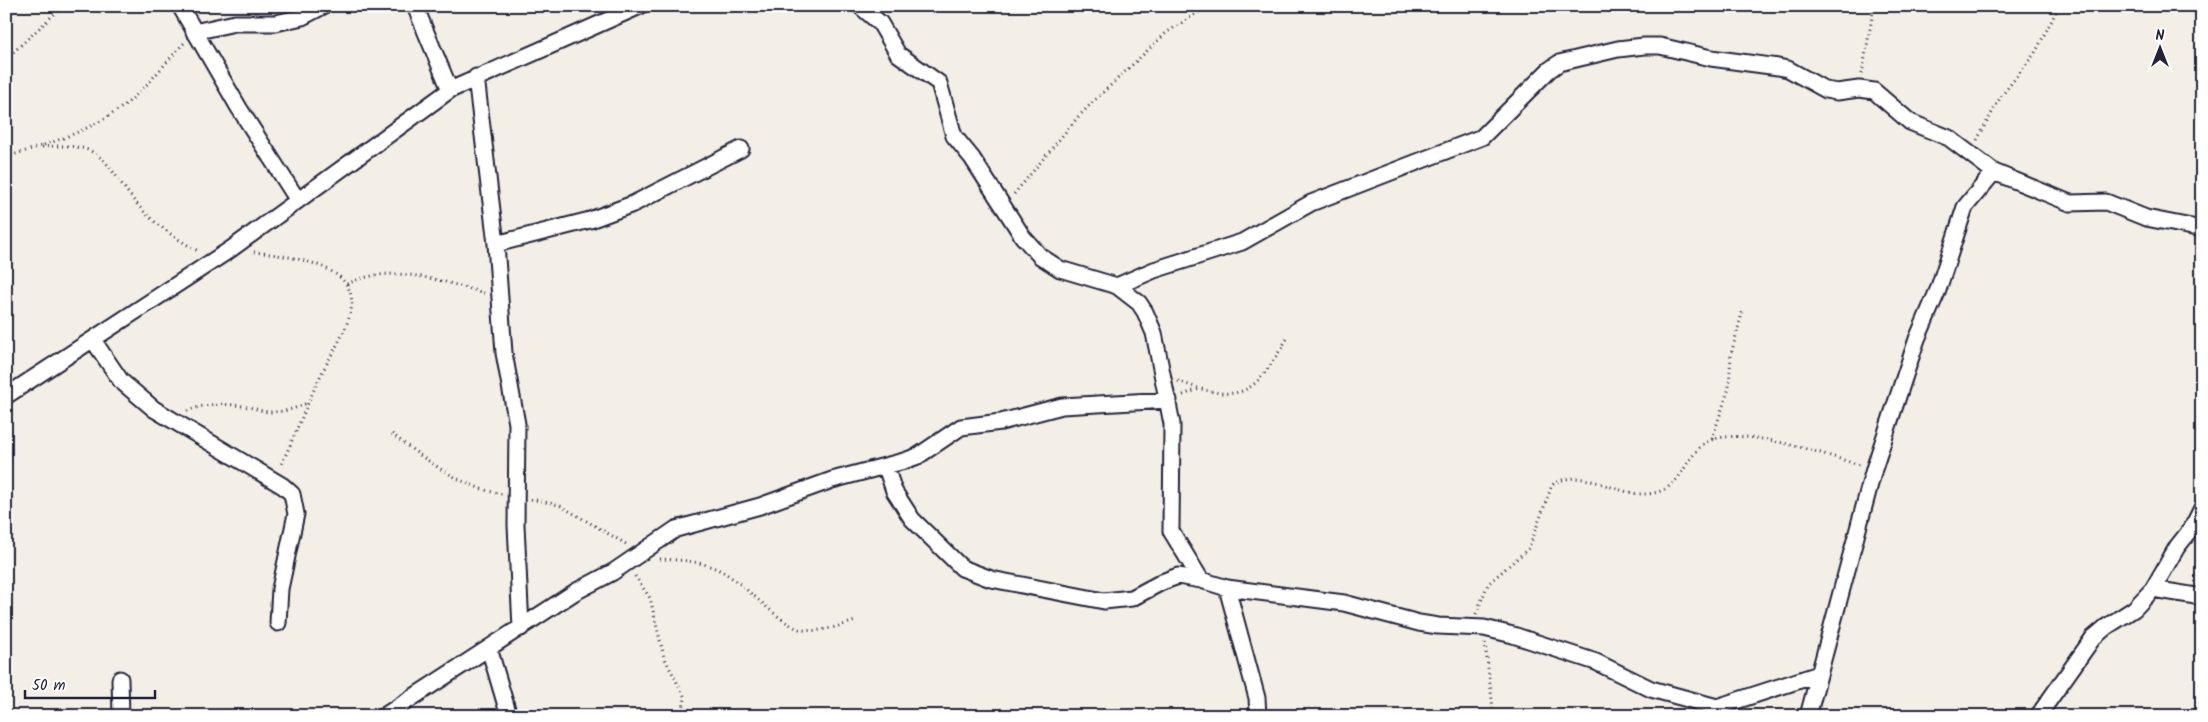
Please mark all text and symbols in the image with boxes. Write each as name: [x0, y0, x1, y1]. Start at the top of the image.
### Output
north arrow: [2136, 22, 2186, 72]
text: N: [2156, 25, 2165, 47]
scale bar: [25, 667, 155, 699]
text: 50 m: [32, 674, 66, 698]

